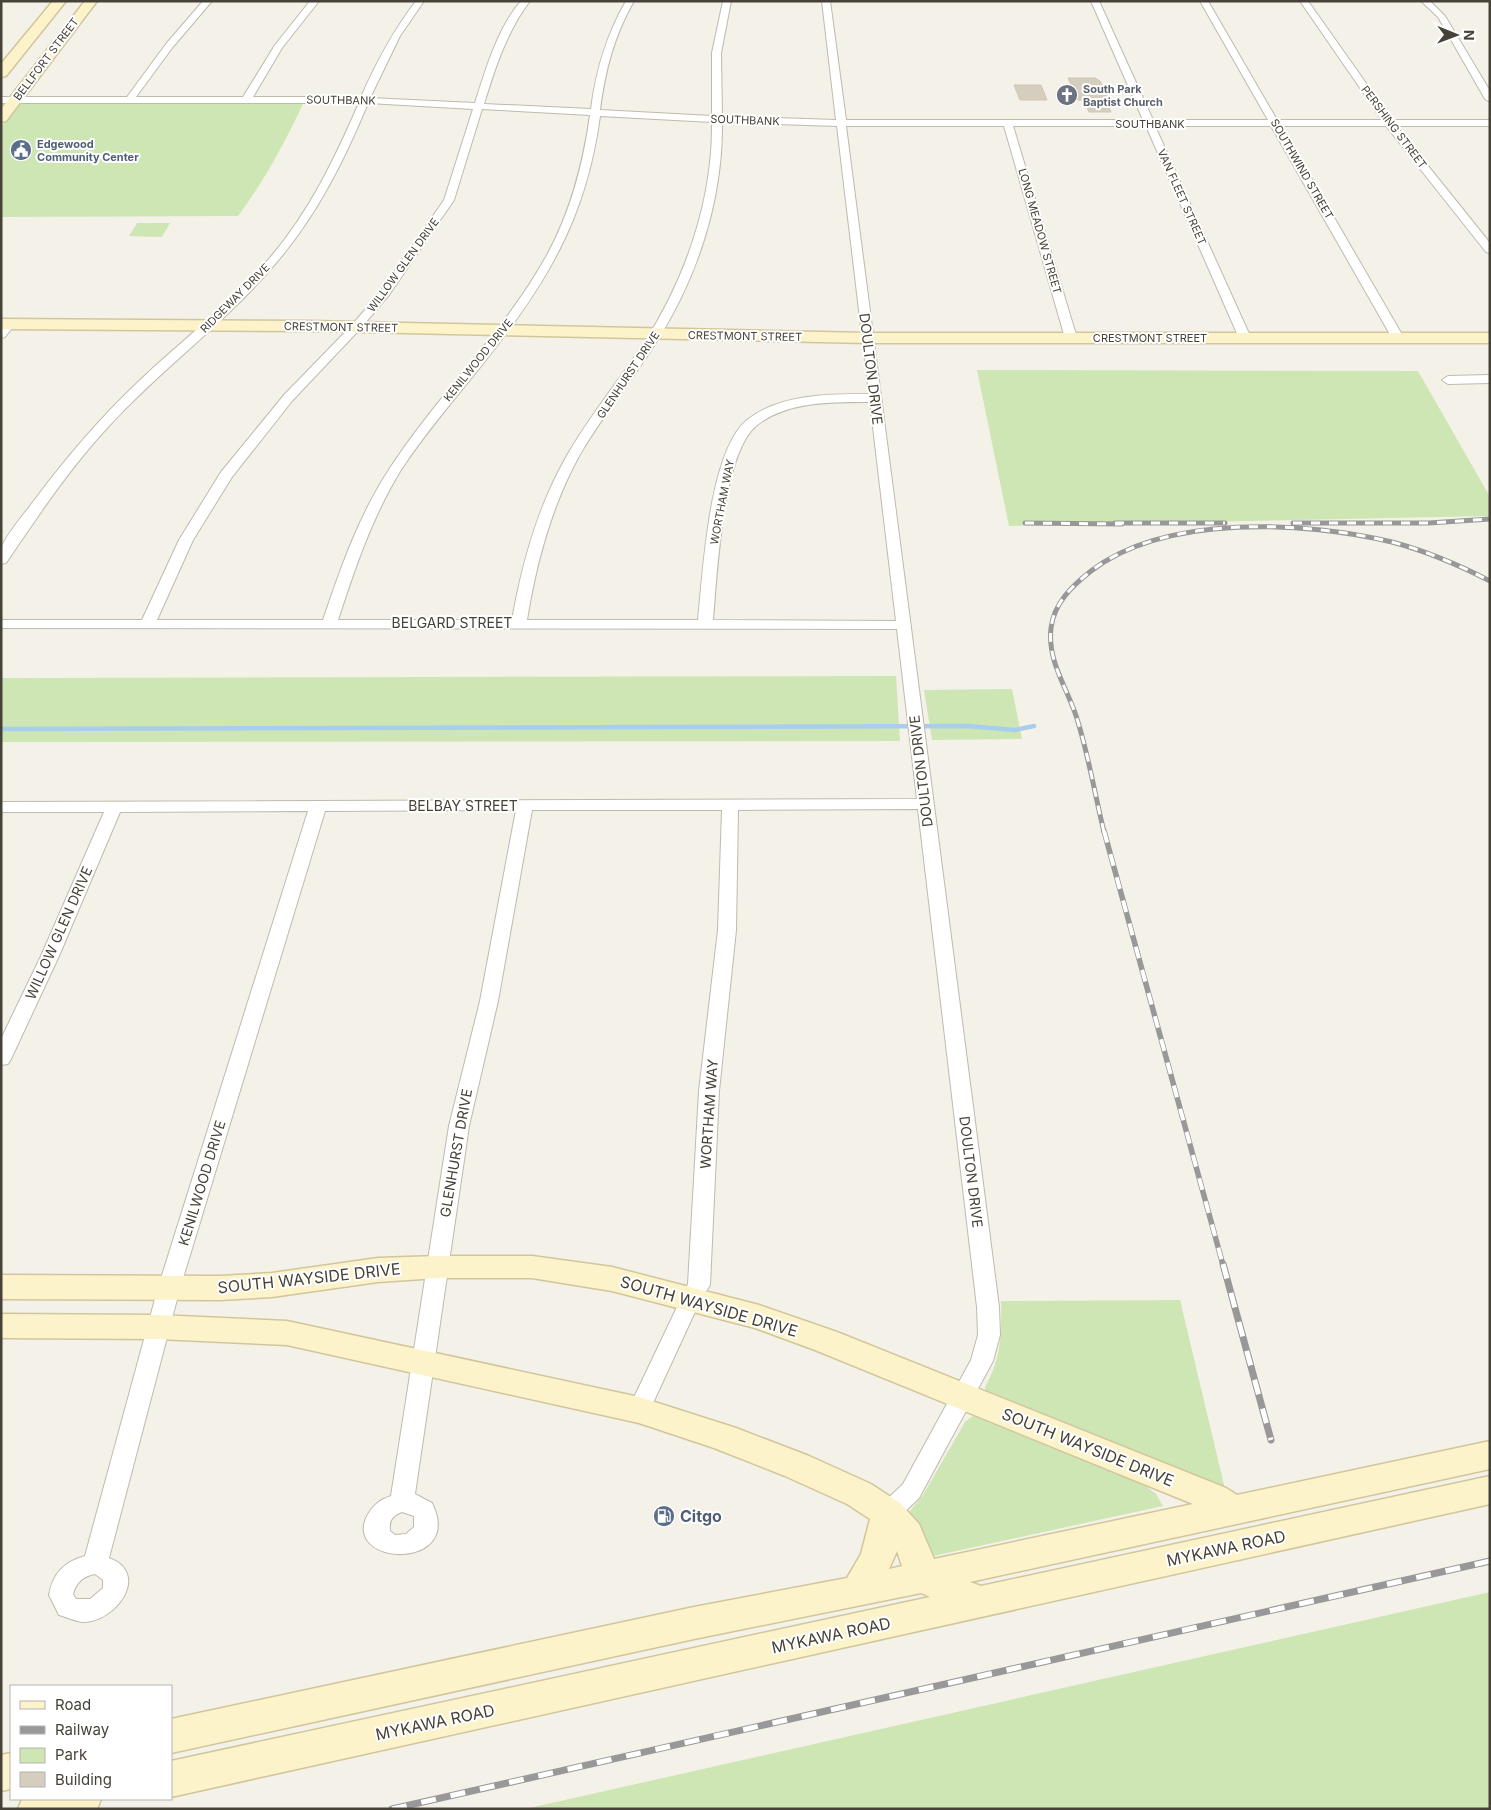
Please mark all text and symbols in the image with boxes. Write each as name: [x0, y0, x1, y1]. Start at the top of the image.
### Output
north arrow: [1431, 10, 1481, 60]
street label: BELLFORT STREET: [10, 15, 82, 103]
text: N: [1461, 30, 1478, 41]
place label: South Park Baptist Church: [1083, 82, 1163, 109]
church icon: South Park Baptist Church: [1055, 83, 1079, 107]
street label: PERSHING STREET: [1358, 83, 1430, 171]
street label: SOUTHBANK: [306, 92, 376, 108]
street label: SOUTHBANK: [710, 112, 781, 128]
street label: SOUTHWIND STREET: [1268, 116, 1336, 222]
street label: SOUTHBANK: [1115, 117, 1185, 131]
place label: Edgewood Community Center: [37, 137, 139, 164]
public building icon: Edgewood Community Center: [9, 138, 33, 162]
street label: VAN FLEET STREET: [1155, 147, 1209, 247]
street label: LONG MEADOW STREET: [1015, 167, 1065, 295]
street label: WILLOW GLEN DRIVE: [364, 215, 442, 315]
street label: RIDGEWAY DRIVE: [197, 260, 273, 336]
street label: DOULTON DRIVE: [856, 312, 887, 426]
street label: KENILWOOD DRIVE: [440, 316, 516, 404]
street label: CRESTMONT STREET: [284, 319, 398, 335]
street label: CRESTMONT STREET: [688, 328, 802, 344]
street label: GLENHURST DRIVE: [594, 329, 662, 421]
street label: CRESTMONT STREET: [1093, 331, 1207, 345]
street label: WORTHAM WAY: [707, 458, 737, 546]
street label: BELGARD STREET: [392, 614, 512, 631]
street label: DOULTON DRIVE: [905, 714, 936, 828]
street label: BELBAY STREET: [408, 797, 518, 814]
street label: WILLOW GLEN DRIVE: [22, 864, 96, 1002]
street label: WORTHAM WAY: [696, 1058, 721, 1170]
street label: GLENHURST DRIVE: [436, 1087, 475, 1218]
street label: DOULTON DRIVE: [956, 1115, 987, 1229]
street label: KENILWOOD DRIVE: [174, 1118, 229, 1248]
street label: SOUTH WAYSIDE DRIVE: [217, 1258, 401, 1298]
street label: SOUTH WAYSIDE DRIVE: [618, 1271, 800, 1341]
street label: SOUTH WAYSIDE DRIVE: [999, 1403, 1177, 1491]
fuel station icon: Citgo: [652, 1504, 676, 1528]
place label: Citgo: [680, 1506, 722, 1526]
street label: MYKAWA ROAD: [1165, 1526, 1287, 1570]
street label: MYKAWA ROAD: [770, 1613, 892, 1657]
legend: [10, 1685, 172, 1800]
text: Road: [55, 1695, 91, 1714]
street label: MYKAWA ROAD: [374, 1700, 496, 1744]
text: Railway: [55, 1720, 110, 1739]
text: Park: [55, 1745, 88, 1764]
text: Building: [55, 1770, 112, 1789]

